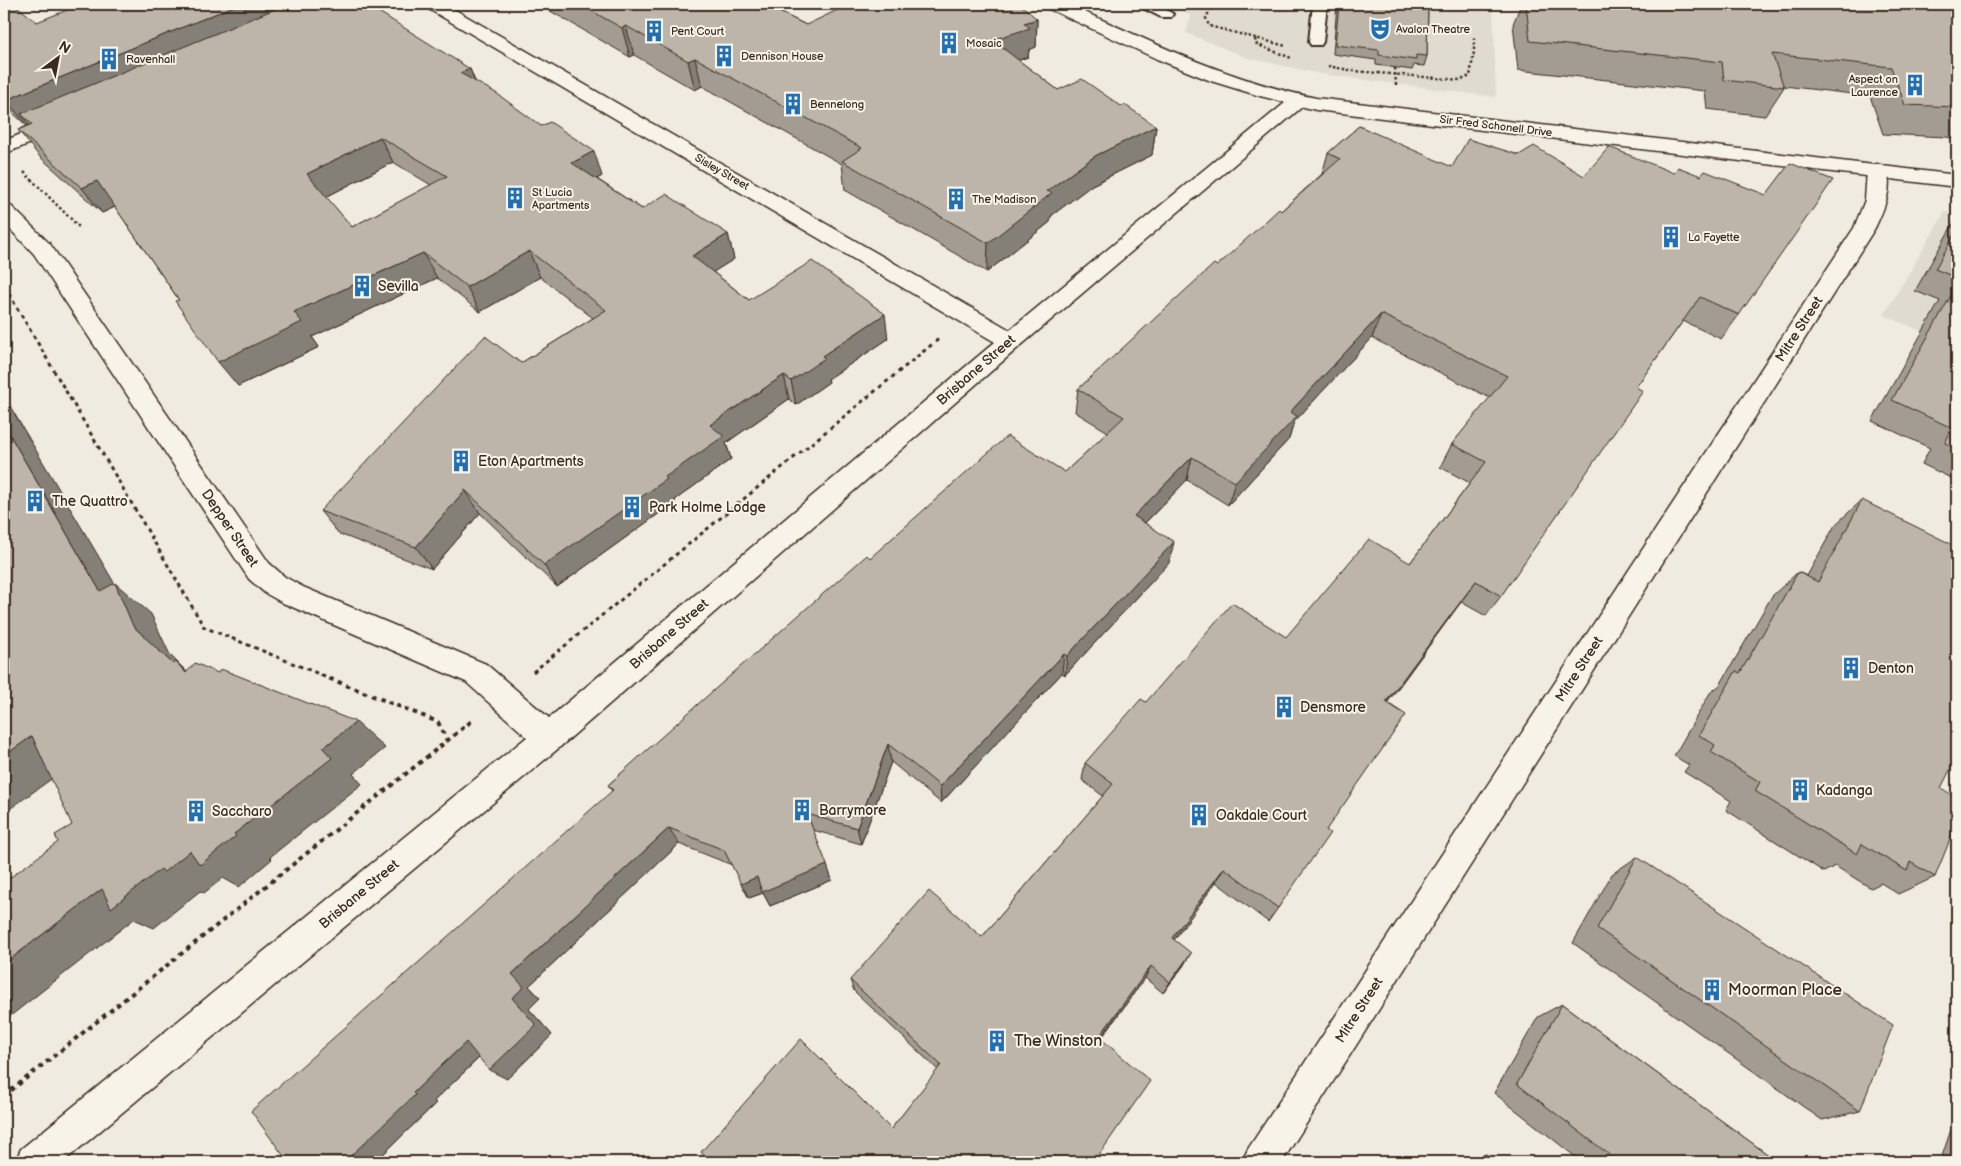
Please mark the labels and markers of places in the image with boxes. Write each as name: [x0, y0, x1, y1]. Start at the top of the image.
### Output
theatre icon: Avalon Theatre: [1367, 16, 1393, 42]
building icon: Pent Court: [641, 18, 667, 44]
place label: Avalon Theatre: [1396, 23, 1471, 36]
place label: Pent Court: [671, 25, 725, 38]
building icon: Mosaic: [936, 30, 962, 56]
place label: Mosaic: [966, 37, 1002, 50]
building icon: Dennison House: [711, 43, 737, 69]
building icon: Ravenhall: [96, 46, 122, 72]
place label: Dennison House: [741, 50, 824, 63]
place label: Ravenhall: [126, 53, 175, 66]
building icon: Aspect on Laurence: [1902, 72, 1928, 98]
place label: Aspect on Laurence: [1849, 73, 1898, 99]
building icon: Bennelong: [780, 91, 806, 117]
place label: Bennelong: [810, 98, 864, 111]
building icon: St Lucia Apartments: [502, 185, 528, 211]
place label: St Lucia Apartments: [532, 186, 590, 212]
building icon: The Madison: [943, 186, 969, 212]
place label: The Madison: [972, 193, 1036, 206]
building icon: La Fayette: [1658, 224, 1684, 250]
place label: La Fayette: [1688, 231, 1740, 244]
building icon: Sevilla: [349, 273, 375, 299]
place label: Sevilla: [378, 278, 419, 295]
building icon: Eton Apartments: [448, 448, 474, 474]
place label: Eton Apartments: [478, 453, 584, 470]
building icon: The Quattro: [22, 488, 48, 514]
place label: The Quattro: [52, 493, 128, 510]
building icon: Park Holme Lodge: [619, 494, 645, 520]
place label: Park Holme Lodge: [649, 499, 766, 516]
building icon: Denton: [1838, 655, 1864, 681]
place label: Denton: [1868, 660, 1914, 677]
building icon: Densmore: [1271, 694, 1297, 720]
place label: Densmore: [1300, 699, 1366, 716]
building icon: Kadanga: [1787, 777, 1813, 803]
place label: Kadanga: [1816, 782, 1873, 799]
building icon: Barrymore: [789, 797, 815, 823]
building icon: Saccharo: [183, 798, 209, 824]
place label: Barrymore: [819, 802, 886, 819]
building icon: Oakdale Court: [1186, 802, 1212, 828]
place label: Saccharo: [212, 803, 272, 820]
place label: Oakdale Court: [1216, 807, 1308, 824]
building icon: Moorman Place: [1699, 977, 1725, 1003]
place label: Moorman Place: [1728, 981, 1842, 1000]
building icon: The Winston: [984, 1028, 1010, 1054]
place label: The Winston: [1014, 1032, 1102, 1051]

